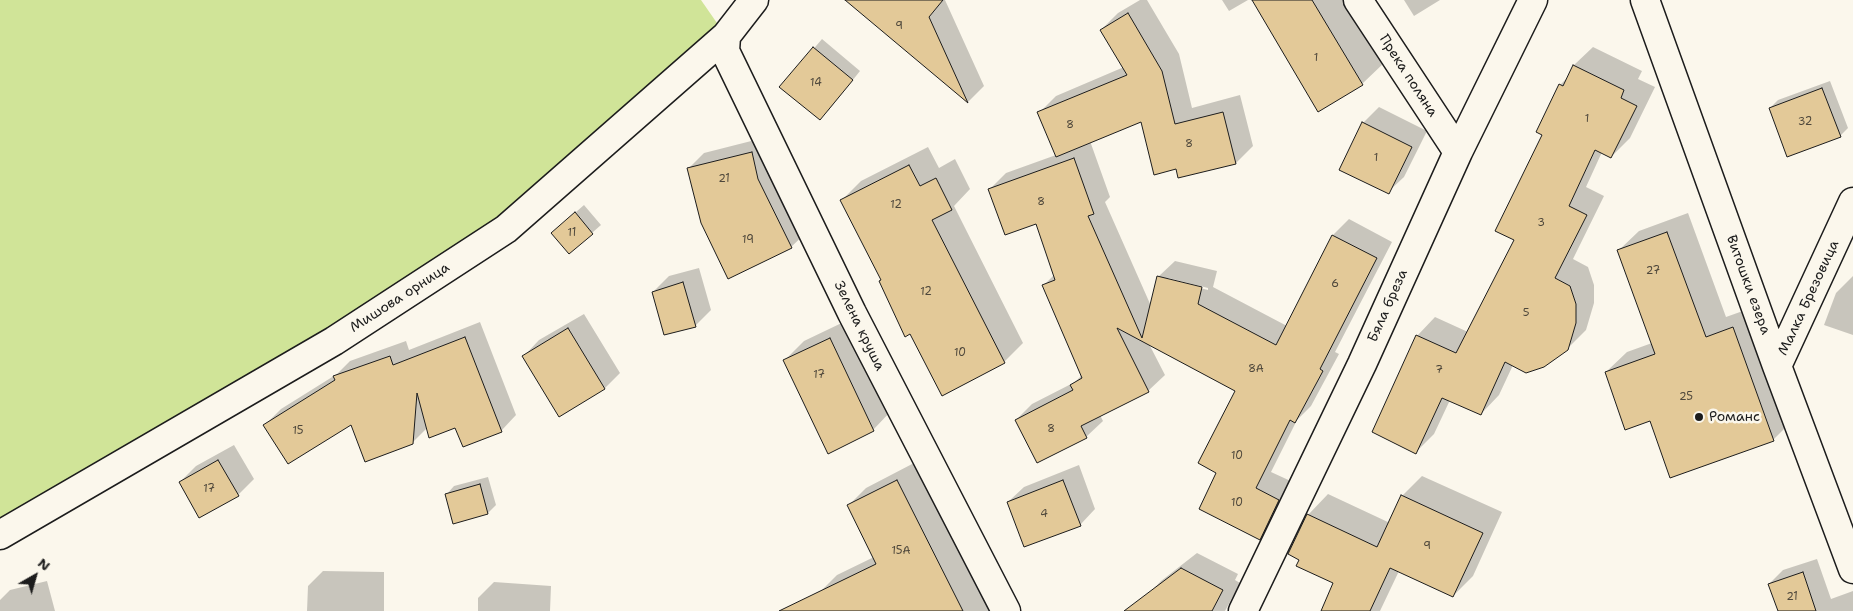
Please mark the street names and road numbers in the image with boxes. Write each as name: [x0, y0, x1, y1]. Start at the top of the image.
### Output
street label: Прека поляна: [1375, 32, 1441, 120]
street label: Витошки езера: [1722, 233, 1774, 337]
street label: Малка Брезовица: [1775, 238, 1843, 358]
street label: Мишова орница: [347, 260, 453, 336]
street label: Бяла бреза: [1364, 267, 1412, 345]
street label: Зелена круша: [830, 278, 888, 374]

